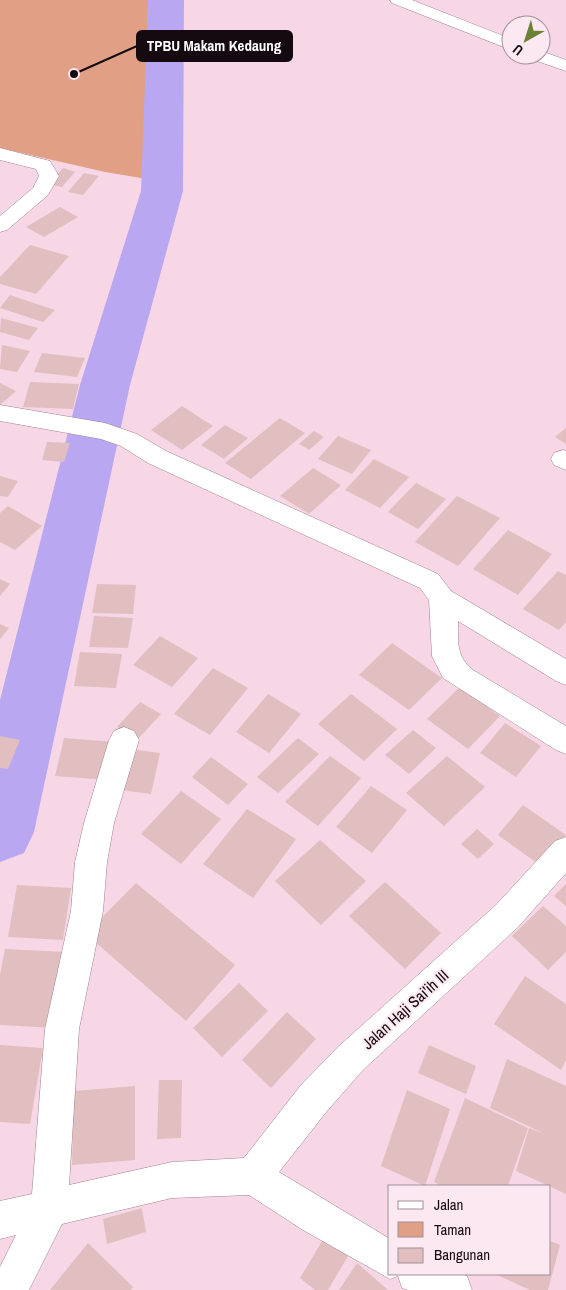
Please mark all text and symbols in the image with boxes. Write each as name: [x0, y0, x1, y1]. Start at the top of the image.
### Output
north arrow: [501, 15, 551, 65]
callout: TPBU Makam Kedaung: [137, 31, 292, 61]
text: TPBU Makam Kedaung: [147, 35, 282, 56]
text: U: [509, 40, 527, 60]
street label: Jalan Haji Sai'ih III: [357, 964, 453, 1054]
legend: [388, 1185, 551, 1275]
text: Jalan: [434, 1194, 463, 1215]
text: Taman: [434, 1219, 471, 1240]
text: Bangunan: [434, 1244, 490, 1265]

